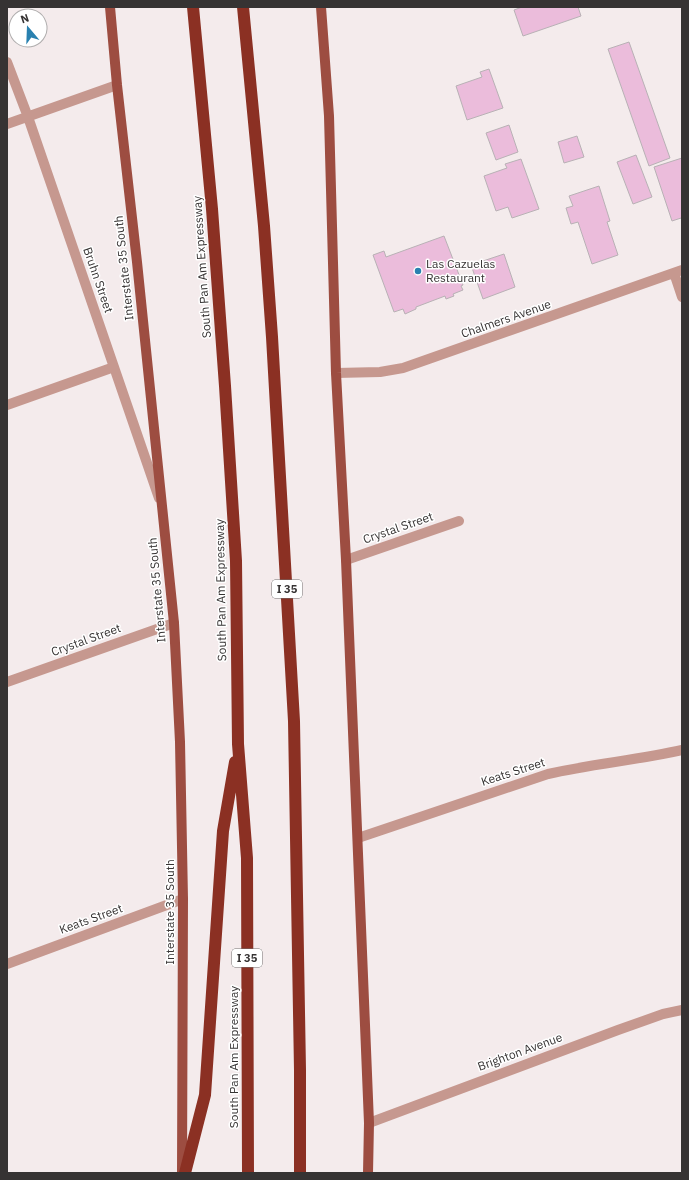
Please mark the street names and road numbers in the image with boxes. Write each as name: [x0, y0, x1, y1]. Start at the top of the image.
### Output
street label: South Pan Am Expressway: [189, 195, 214, 339]
street label: Interstate 35 South: [111, 215, 136, 321]
street label: Bruhn Street: [80, 245, 117, 315]
street label: Chalmers Avenue: [459, 296, 553, 341]
street label: Crystal Street: [361, 509, 435, 547]
street label: South Pan Am Expressway: [212, 519, 229, 661]
street label: Interstate 35 South: [144, 537, 169, 643]
road number: I 35: [272, 580, 302, 598]
street label: Crystal Street: [49, 620, 123, 659]
street label: Keats Street: [479, 754, 547, 789]
street label: Interstate 35 South: [162, 859, 177, 965]
street label: Keats Street: [57, 900, 124, 937]
road number: I 35: [232, 949, 262, 967]
street label: South Pan Am Expressway: [226, 986, 241, 1128]
street label: Brighton Avenue: [475, 1029, 565, 1074]

